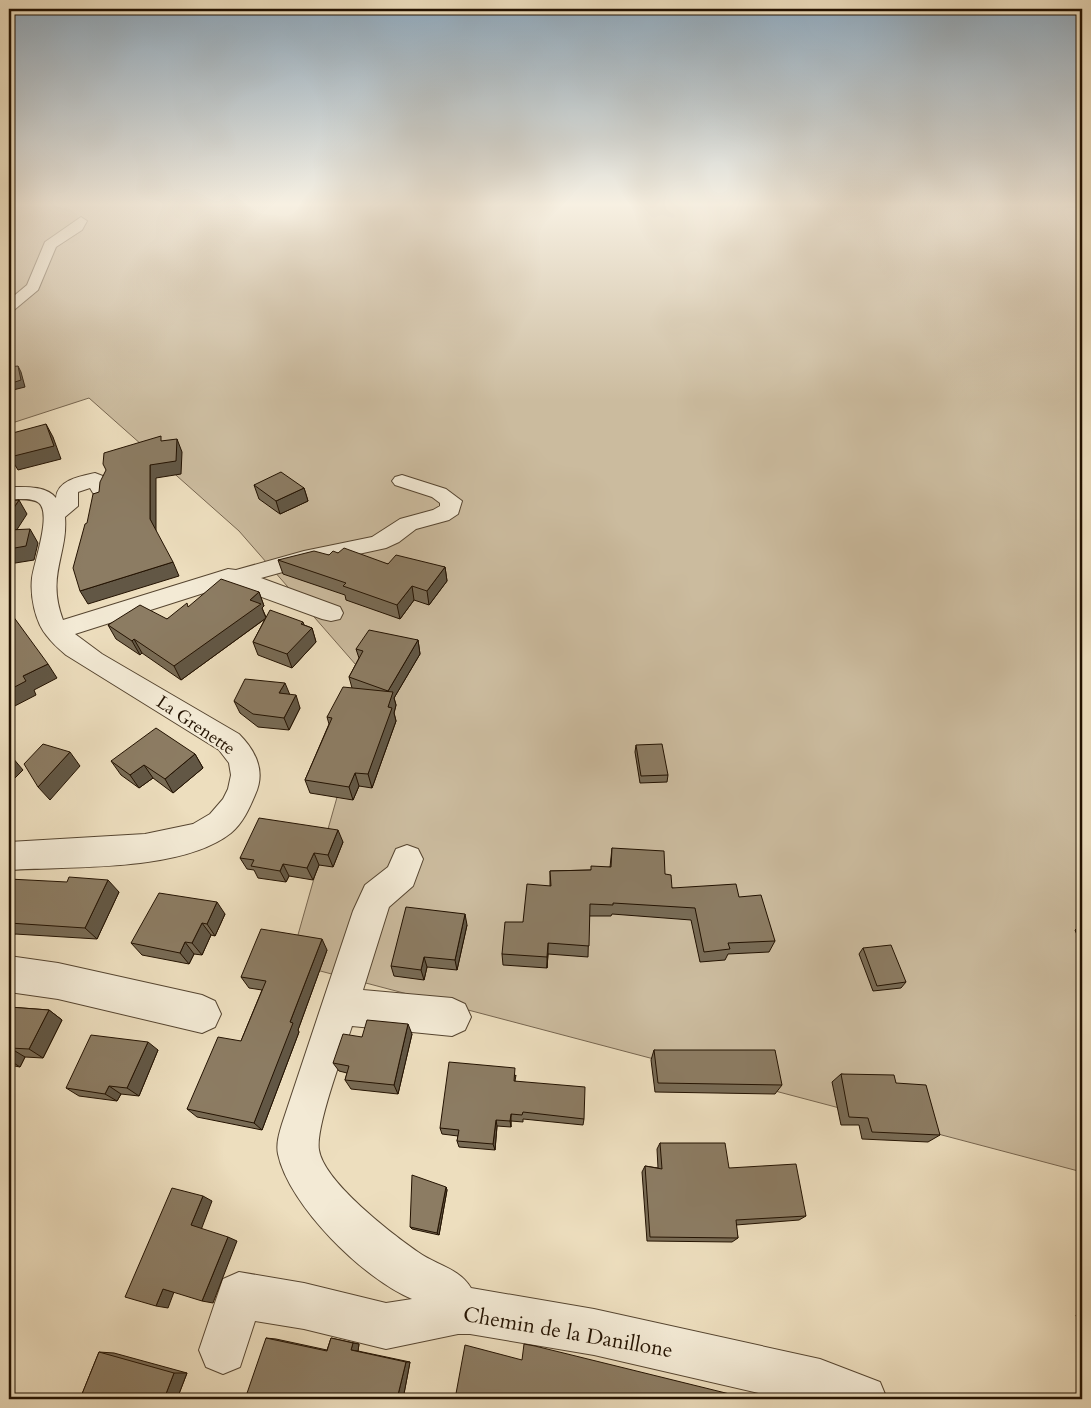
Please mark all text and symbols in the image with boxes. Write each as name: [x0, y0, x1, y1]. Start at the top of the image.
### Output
street label: La Grenette: [151, 690, 240, 761]
street label: Chemin de la Danillone: [461, 1300, 675, 1365]

